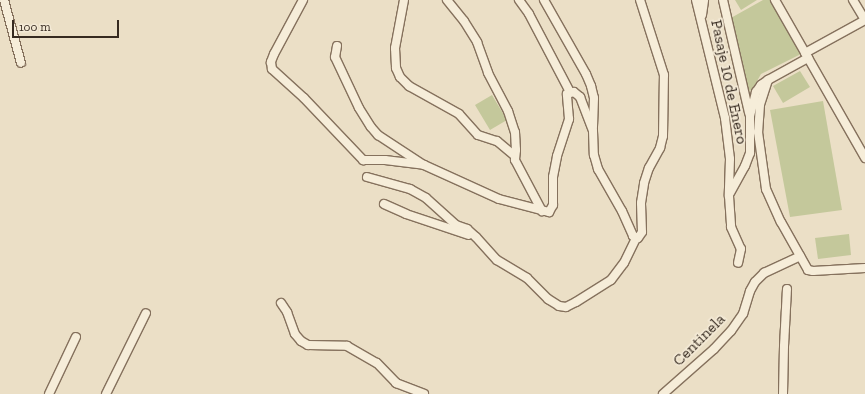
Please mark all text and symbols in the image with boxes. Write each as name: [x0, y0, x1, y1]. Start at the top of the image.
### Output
scale bar: [14, 12, 121, 38]
street label: Pasaje 10 de Enero: [706, 18, 752, 146]
text: 100 m: [19, 20, 51, 34]
street label: Centinela: [669, 310, 729, 370]

